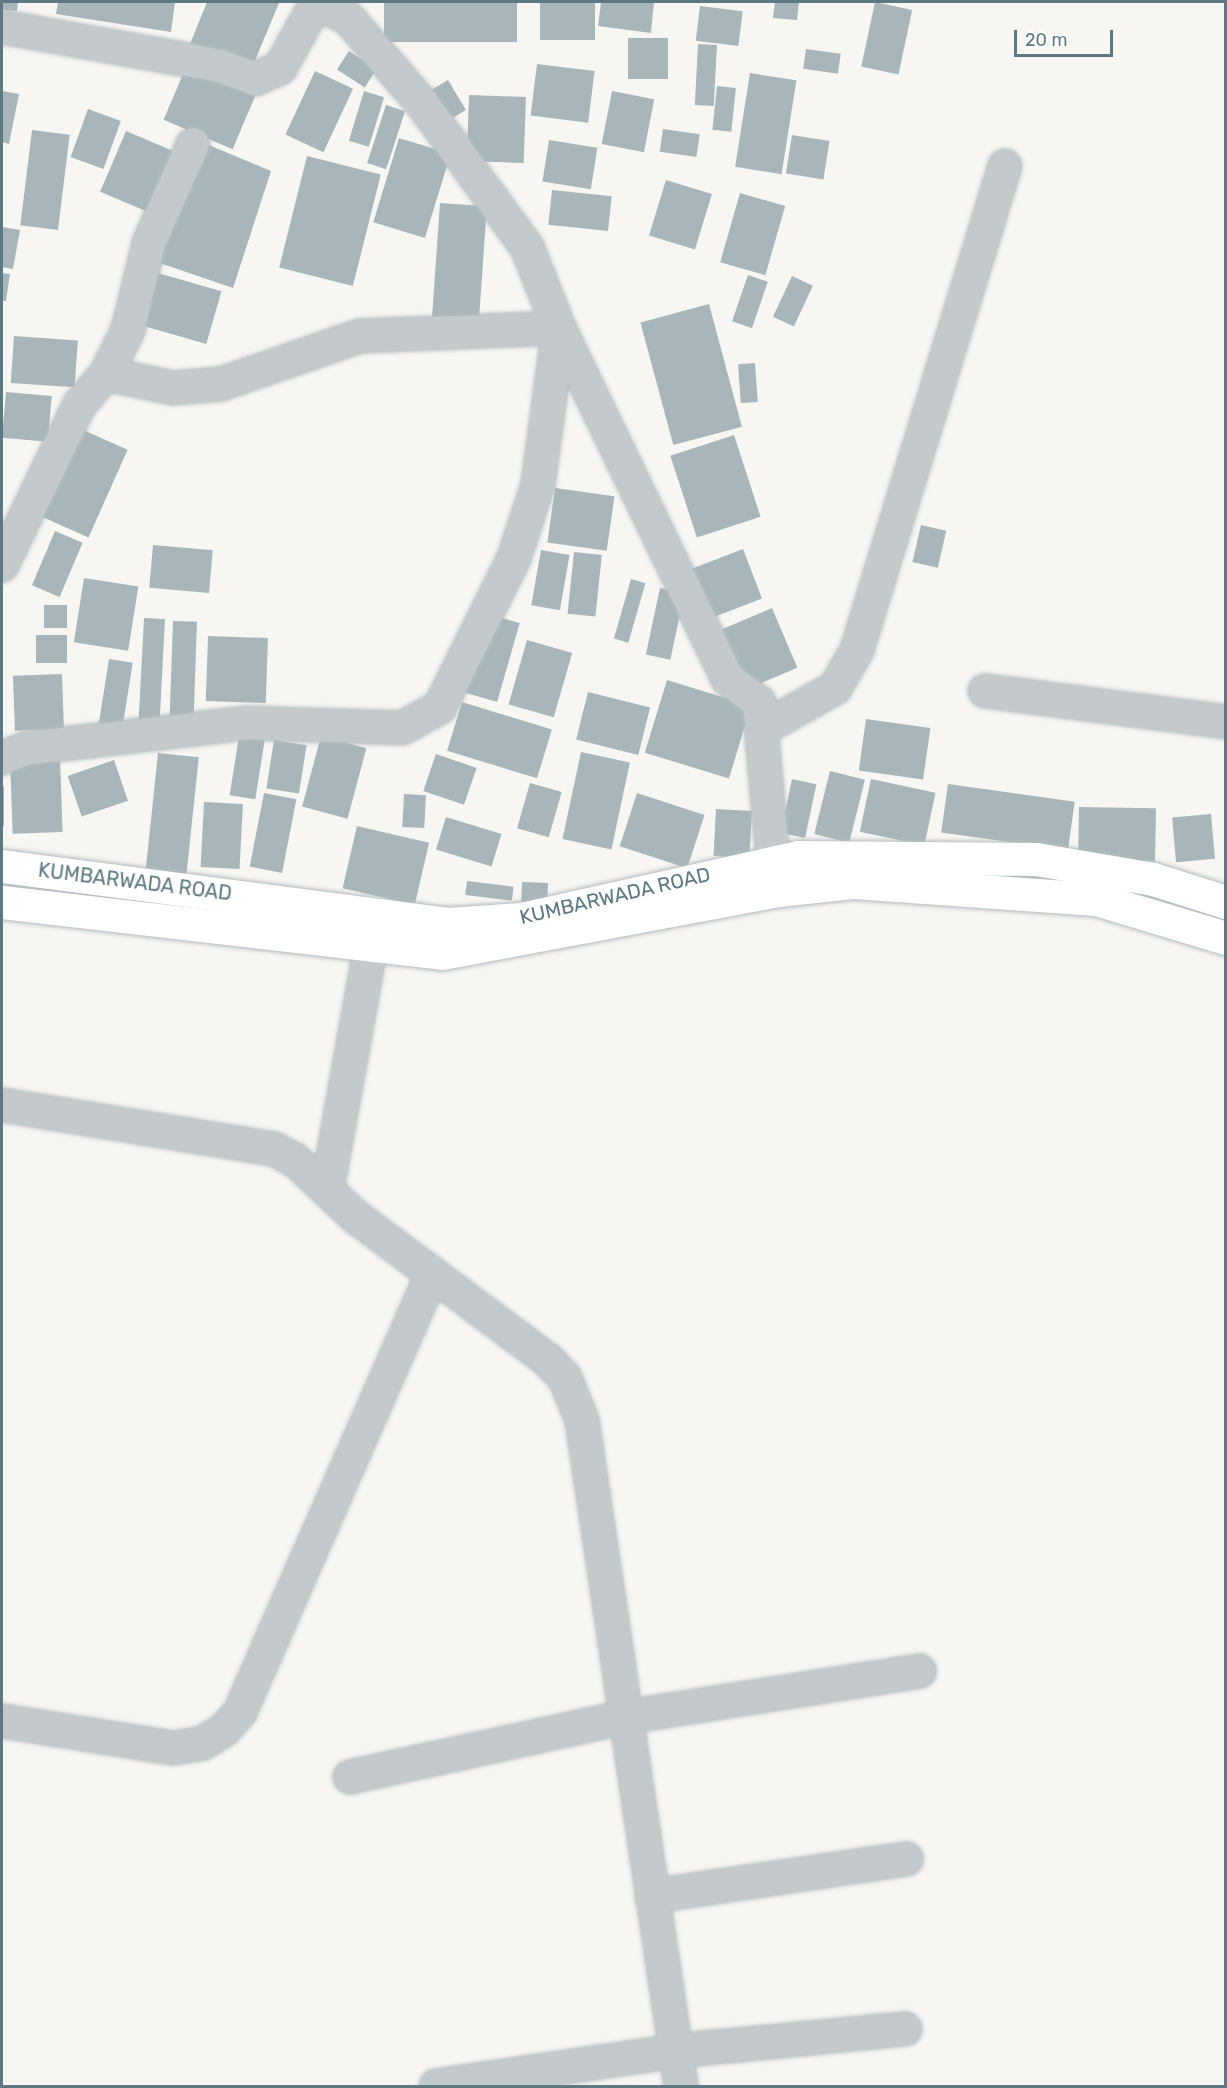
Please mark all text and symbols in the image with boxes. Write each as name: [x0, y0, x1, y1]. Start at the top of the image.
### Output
scale bar: [1017, 18, 1116, 56]
text: 20 m: [1025, 29, 1067, 51]
street label: KUMBARWADA ROAD: [36, 858, 234, 906]
street label: KUMBARWADA ROAD: [517, 862, 713, 930]

